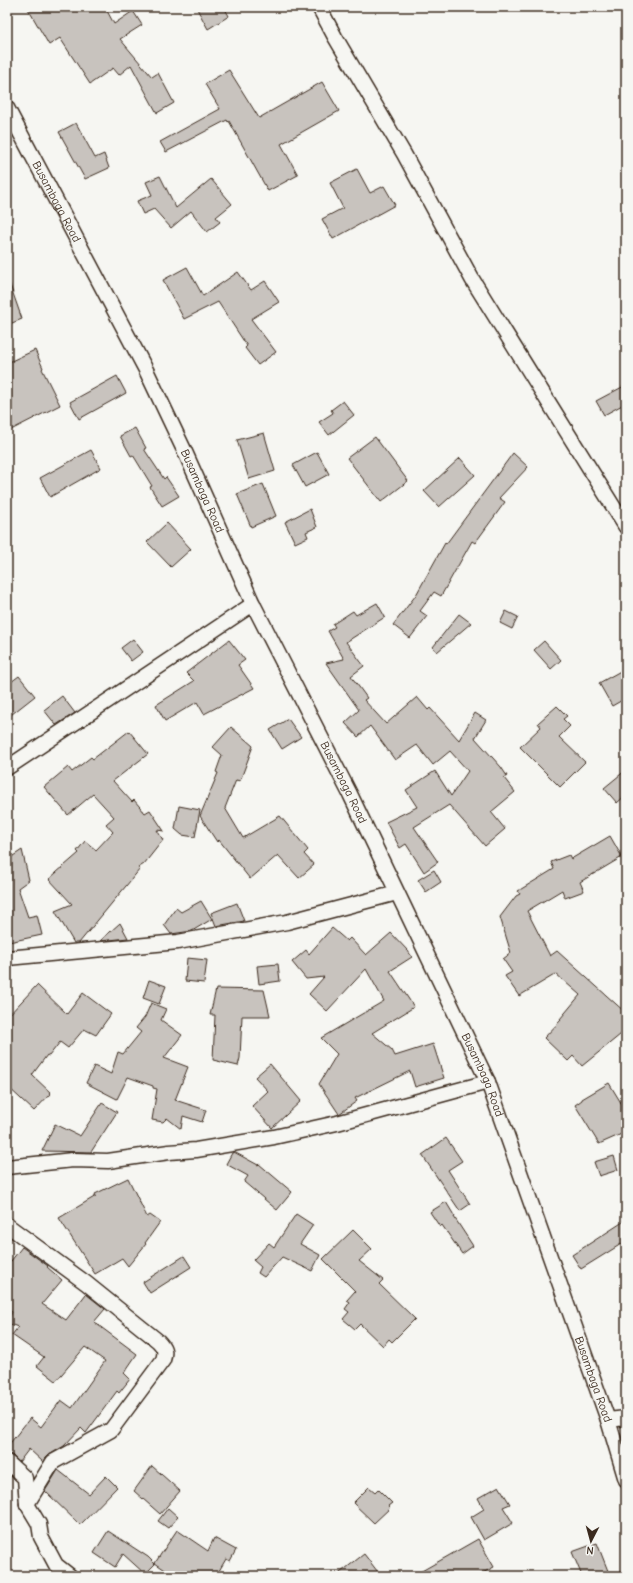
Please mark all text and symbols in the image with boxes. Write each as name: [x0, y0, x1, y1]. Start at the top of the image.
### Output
street label: Busambaga Road: [29, 159, 84, 245]
street label: Busambaga Road: [178, 447, 227, 535]
street label: Busambaga Road: [317, 739, 370, 826]
street label: Busambaga Road: [459, 1031, 507, 1119]
street label: Busambaga Road: [572, 1335, 615, 1424]
north arrow: [571, 1521, 611, 1561]
text: N: [586, 1544, 594, 1557]

